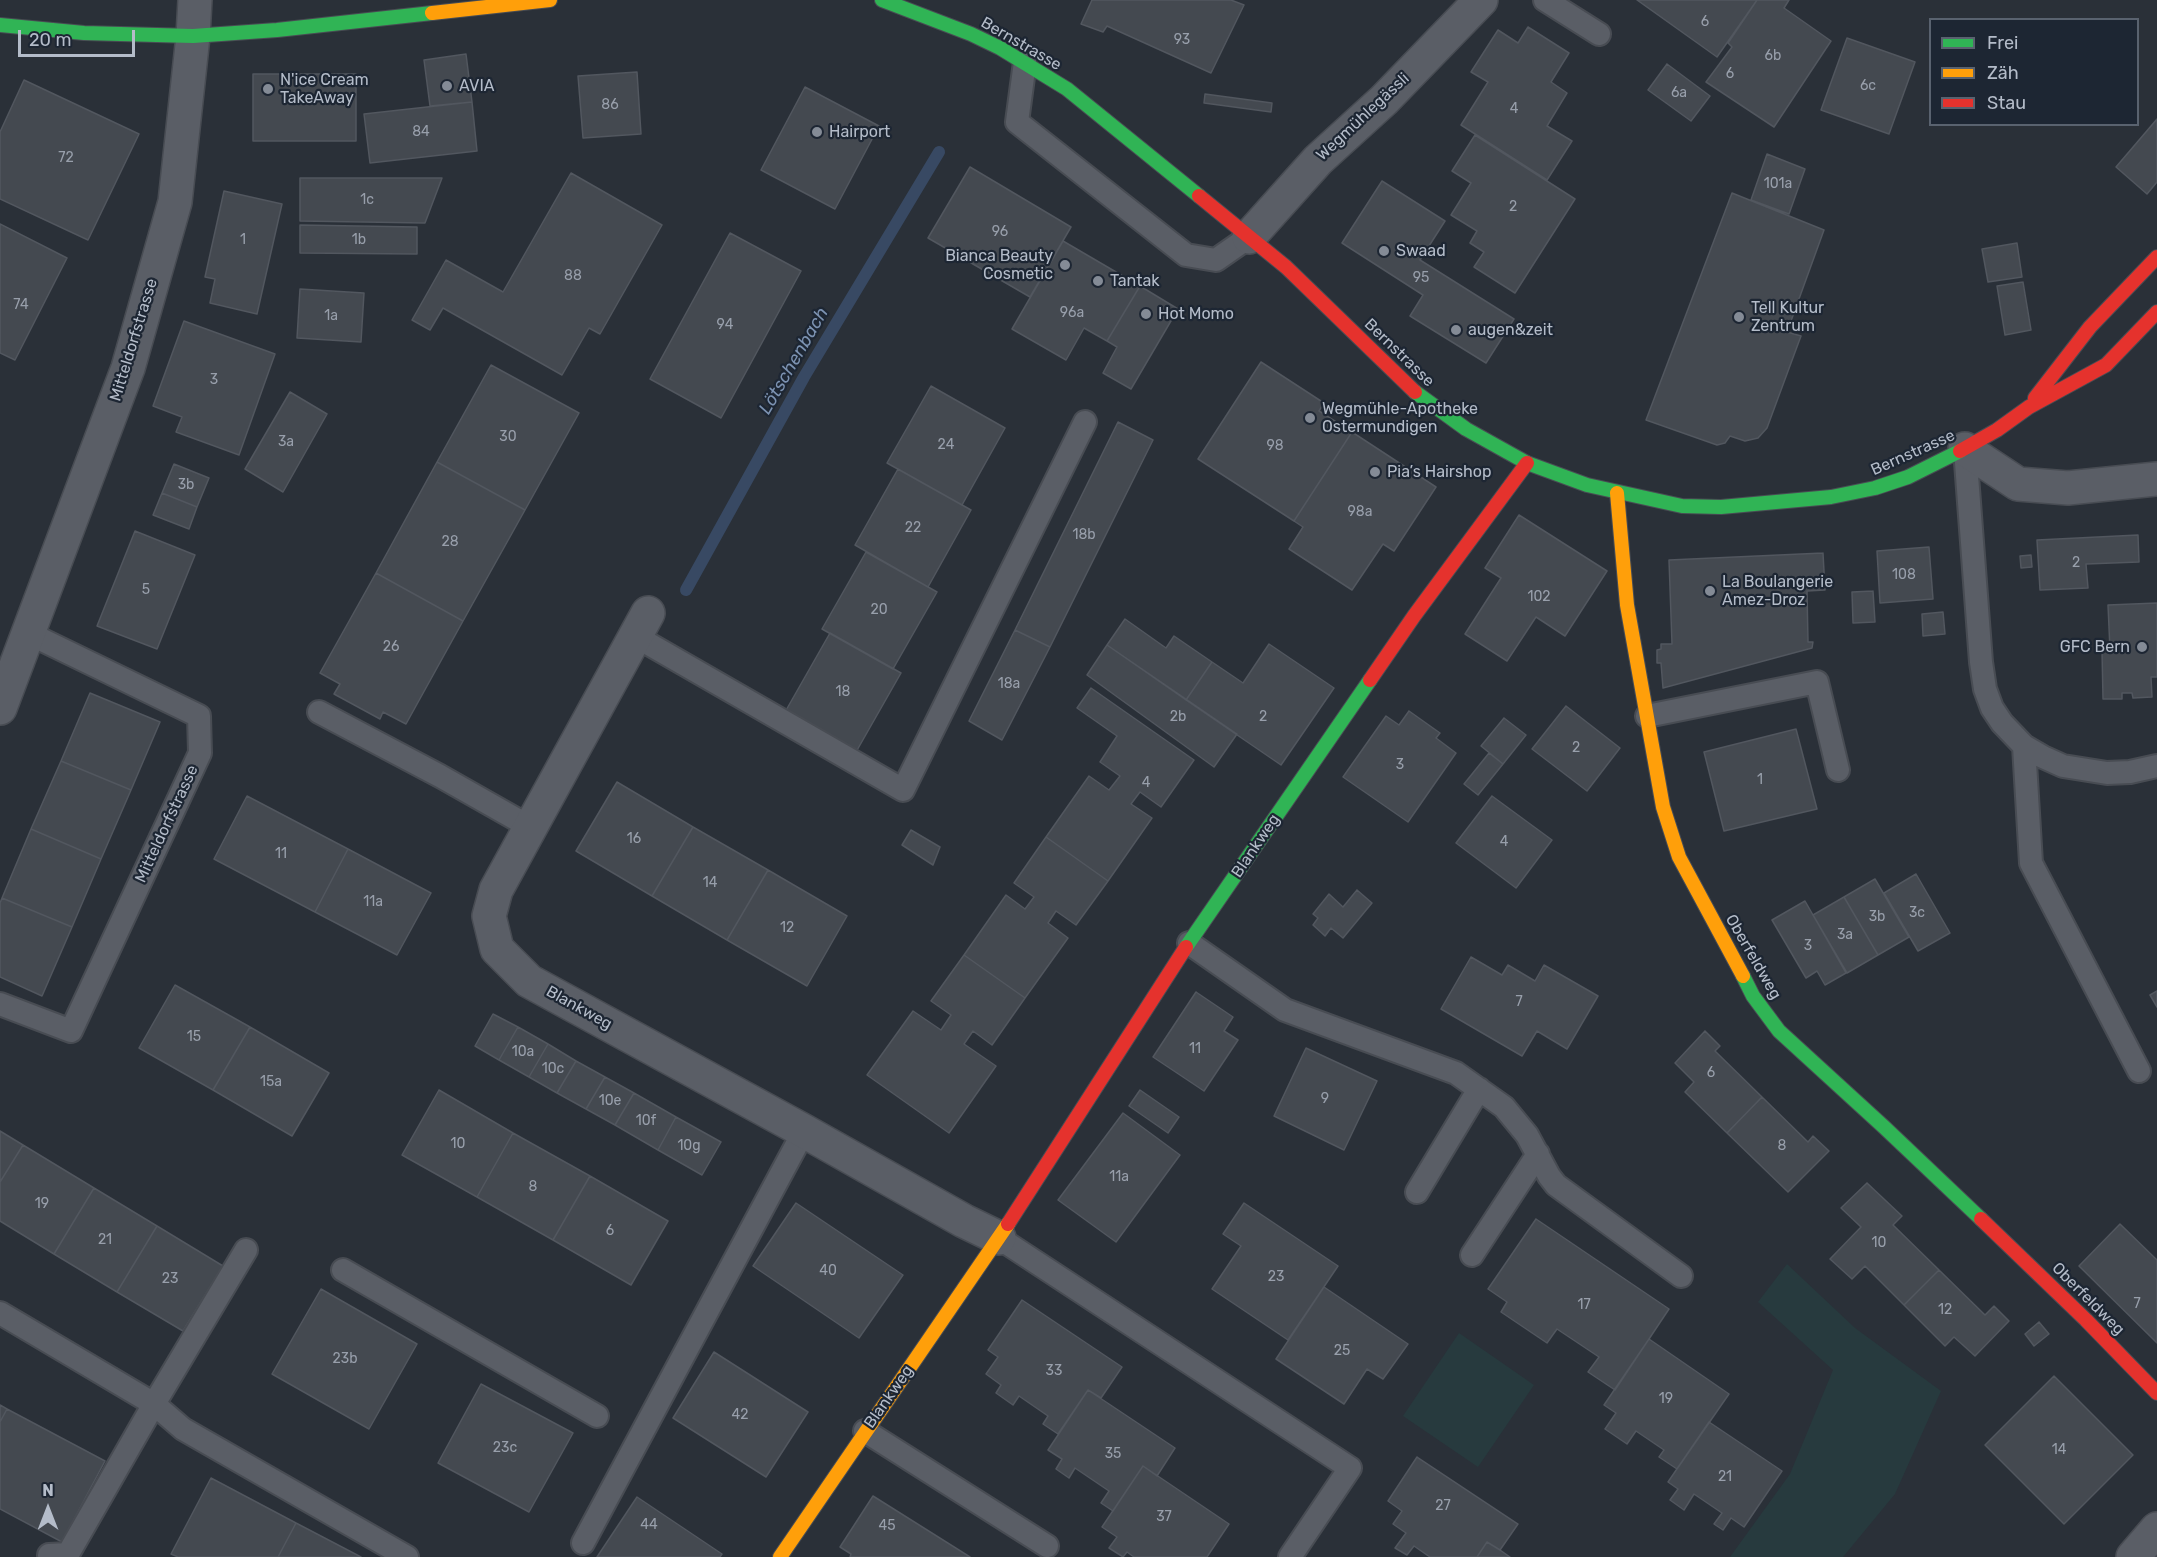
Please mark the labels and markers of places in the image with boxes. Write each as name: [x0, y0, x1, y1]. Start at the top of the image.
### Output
place label: N'ice Cream TakeAway: [280, 70, 369, 108]
place label: AVIA: [459, 76, 495, 96]
marker: AVIA: [440, 79, 454, 93]
marker: N'ice Cream TakeAway: [261, 82, 275, 96]
place label: Hairport: [829, 122, 890, 142]
marker: Hairport: [810, 125, 824, 139]
place label: Swaad: [1396, 241, 1446, 261]
marker: Swaad: [1377, 244, 1391, 258]
place label: Bianca Beauty Cosmetic: [945, 246, 1053, 284]
marker: Bianca Beauty Cosmetic: [1058, 258, 1072, 272]
place label: Tantak: [1110, 271, 1160, 291]
marker: Tantak: [1091, 274, 1105, 288]
place label: Tell Kultur Zentrum: [1751, 298, 1824, 336]
place label: Hot Momo: [1158, 304, 1234, 324]
marker: Hot Momo: [1139, 307, 1153, 321]
marker: Tell Kultur Zentrum: [1732, 310, 1746, 324]
place label: augen&zeit: [1468, 320, 1553, 340]
marker: augen&zeit: [1449, 323, 1463, 337]
place label: Wegmühle-Apotheke Ostermundigen: [1322, 399, 1478, 437]
marker: Wegmühle-Apotheke Ostermundigen: [1303, 411, 1317, 425]
place label: Pia’s Hairshop: [1387, 462, 1492, 482]
marker: Pia’s Hairshop: [1368, 465, 1382, 479]
place label: La Boulangerie Amez-Droz: [1722, 572, 1833, 610]
marker: La Boulangerie Amez-Droz: [1703, 584, 1717, 598]
place label: GFC Bern: [2060, 637, 2130, 657]
marker: GFC Bern: [2135, 640, 2149, 654]

